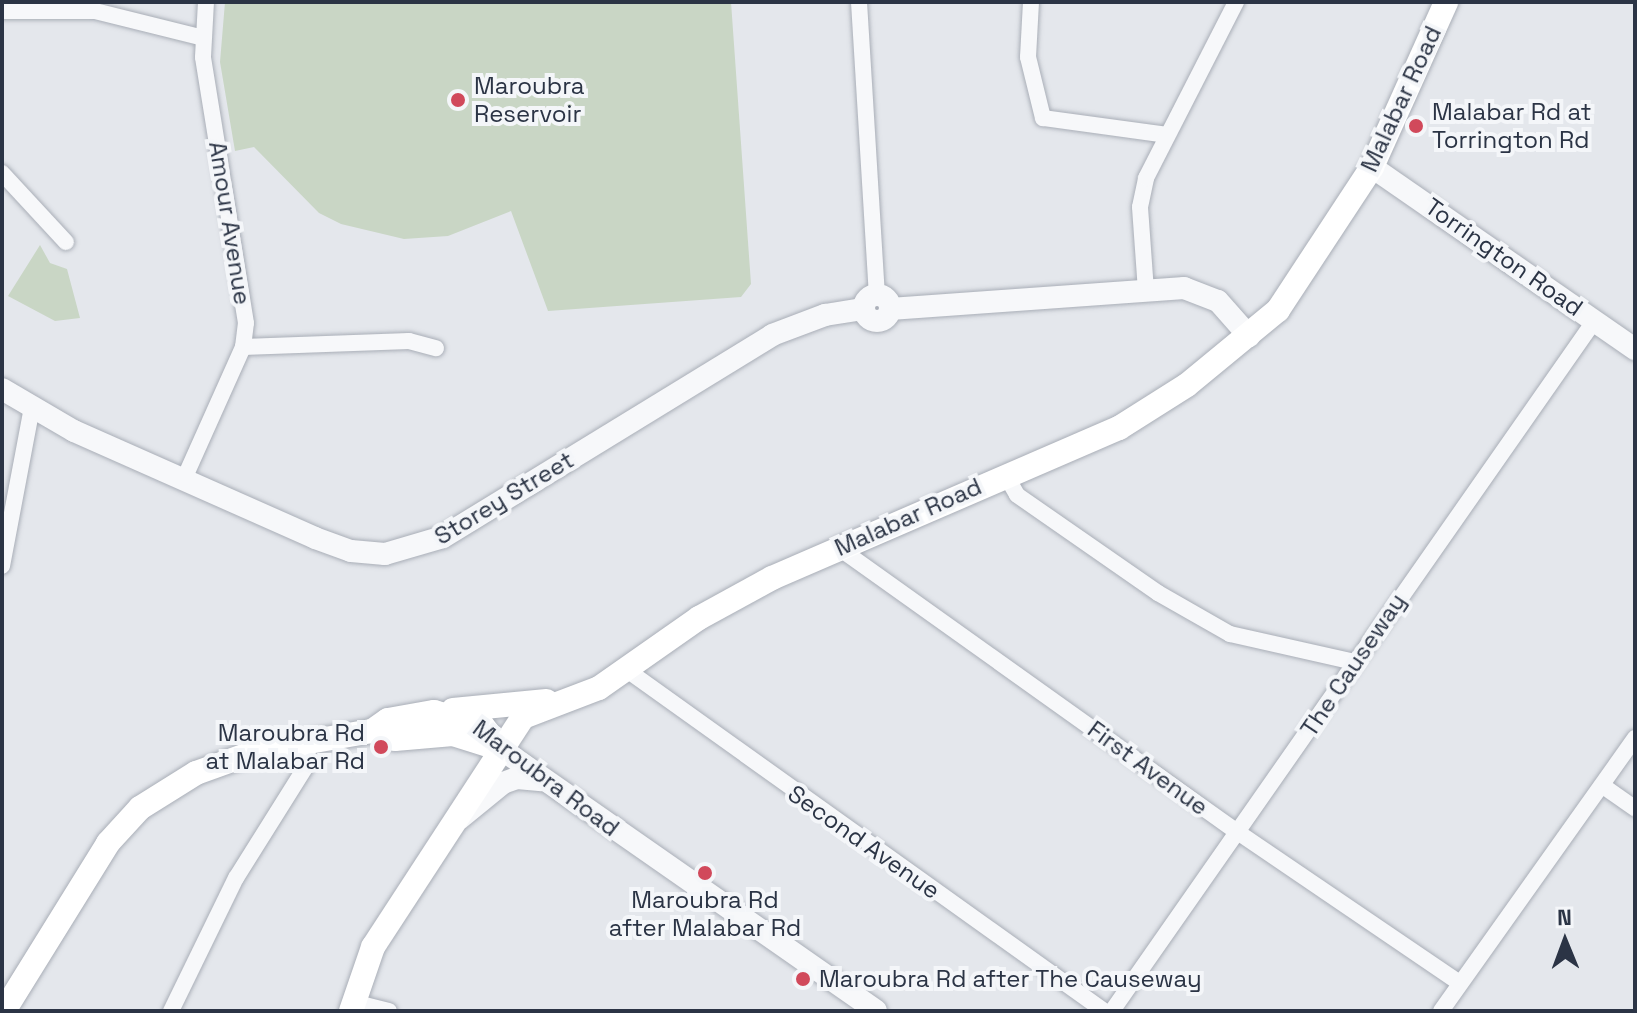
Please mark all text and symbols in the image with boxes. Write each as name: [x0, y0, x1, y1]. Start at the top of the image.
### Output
street label: Malabar Road: [1355, 21, 1447, 177]
place label: Maroubra Reservoir: [474, 72, 585, 128]
marker: Maroubra Reservoir: [449, 91, 467, 109]
place label: Malabar Rd at Torrington Rd: [1432, 98, 1592, 154]
marker: Malabar Rd at Torrington Rd: [1407, 117, 1425, 135]
street label: Amour Avenue: [203, 139, 257, 307]
street label: Torrington Road: [1420, 192, 1588, 322]
street label: Storey Street: [429, 445, 579, 551]
street label: Malabar Road: [830, 472, 986, 562]
street label: The Causeway: [1294, 588, 1412, 742]
street label: Maroubra Road: [467, 714, 625, 842]
street label: First Avenue: [1082, 715, 1214, 821]
place label: Maroubra Rd at Malabar Rd: [205, 719, 365, 775]
marker: Maroubra Rd at Malabar Rd: [372, 738, 390, 756]
street label: Second Avenue: [782, 779, 946, 905]
marker: Maroubra Rd after Malabar Rd: [696, 864, 714, 882]
place label: Maroubra Rd after Malabar Rd: [609, 886, 801, 942]
north arrow: [1525, 901, 1605, 981]
text: N: [1557, 903, 1572, 931]
place label: Maroubra Rd after The Causeway: [819, 965, 1202, 993]
marker: Maroubra Rd after The Causeway: [794, 970, 812, 988]

